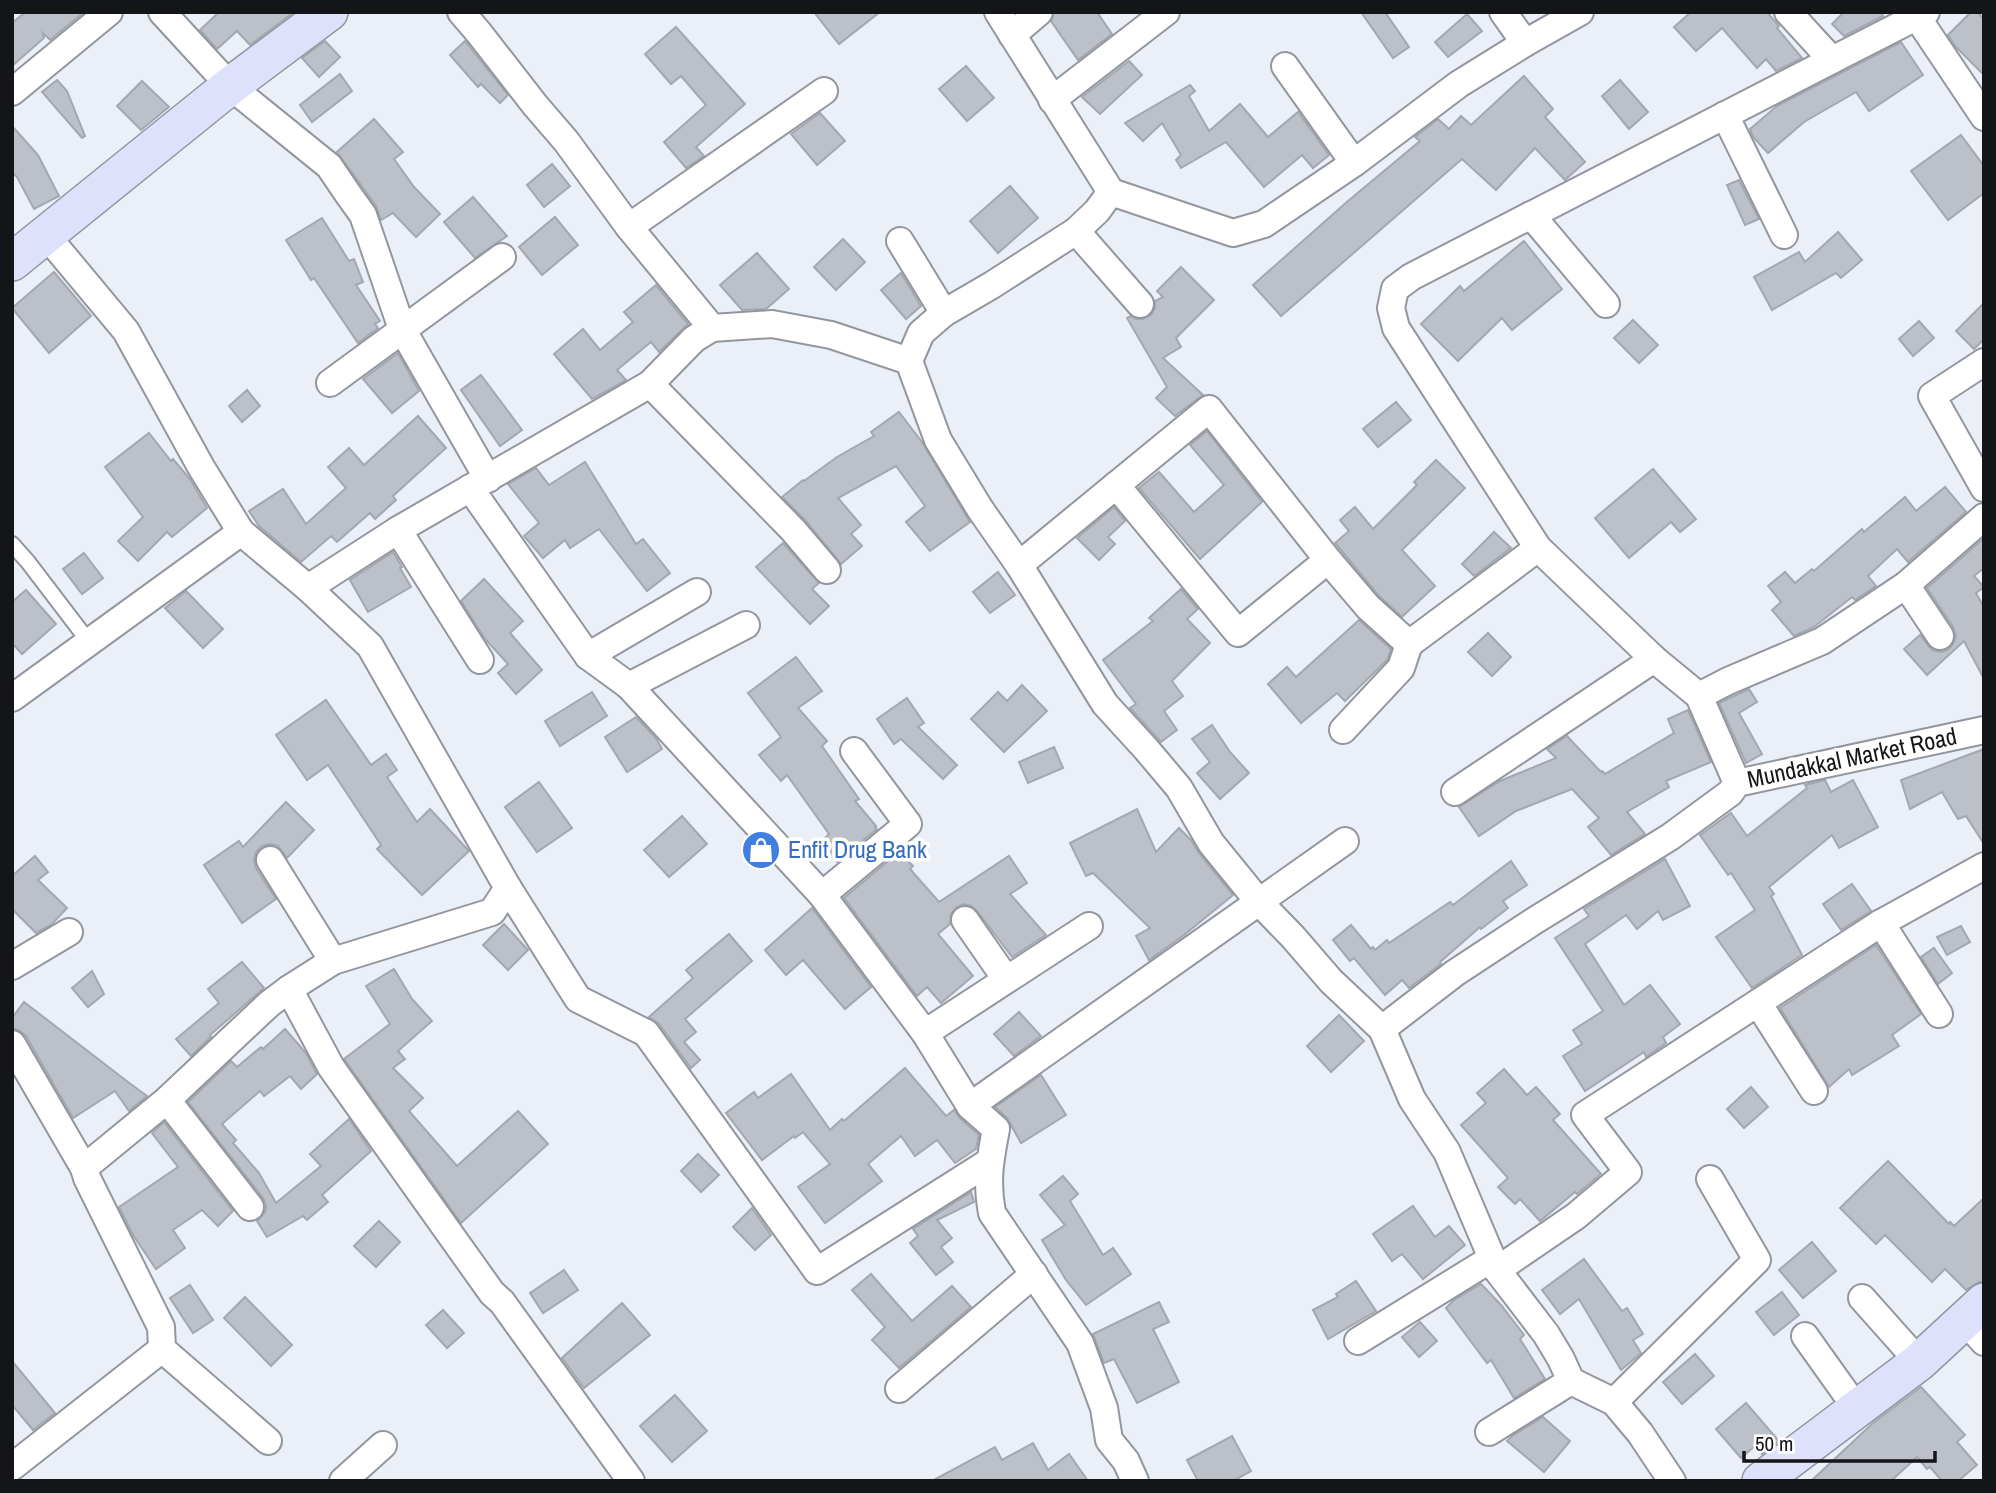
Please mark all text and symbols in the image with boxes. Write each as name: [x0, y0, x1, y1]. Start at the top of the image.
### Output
street label: Mundakkal Market Road: [1744, 719, 1959, 795]
shop icon: Enfit Drug Bank: [740, 829, 782, 871]
place label: Enfit Drug Bank: [788, 833, 927, 865]
scale bar: [1744, 1420, 1935, 1464]
text: 50 m: [1755, 1429, 1793, 1458]

